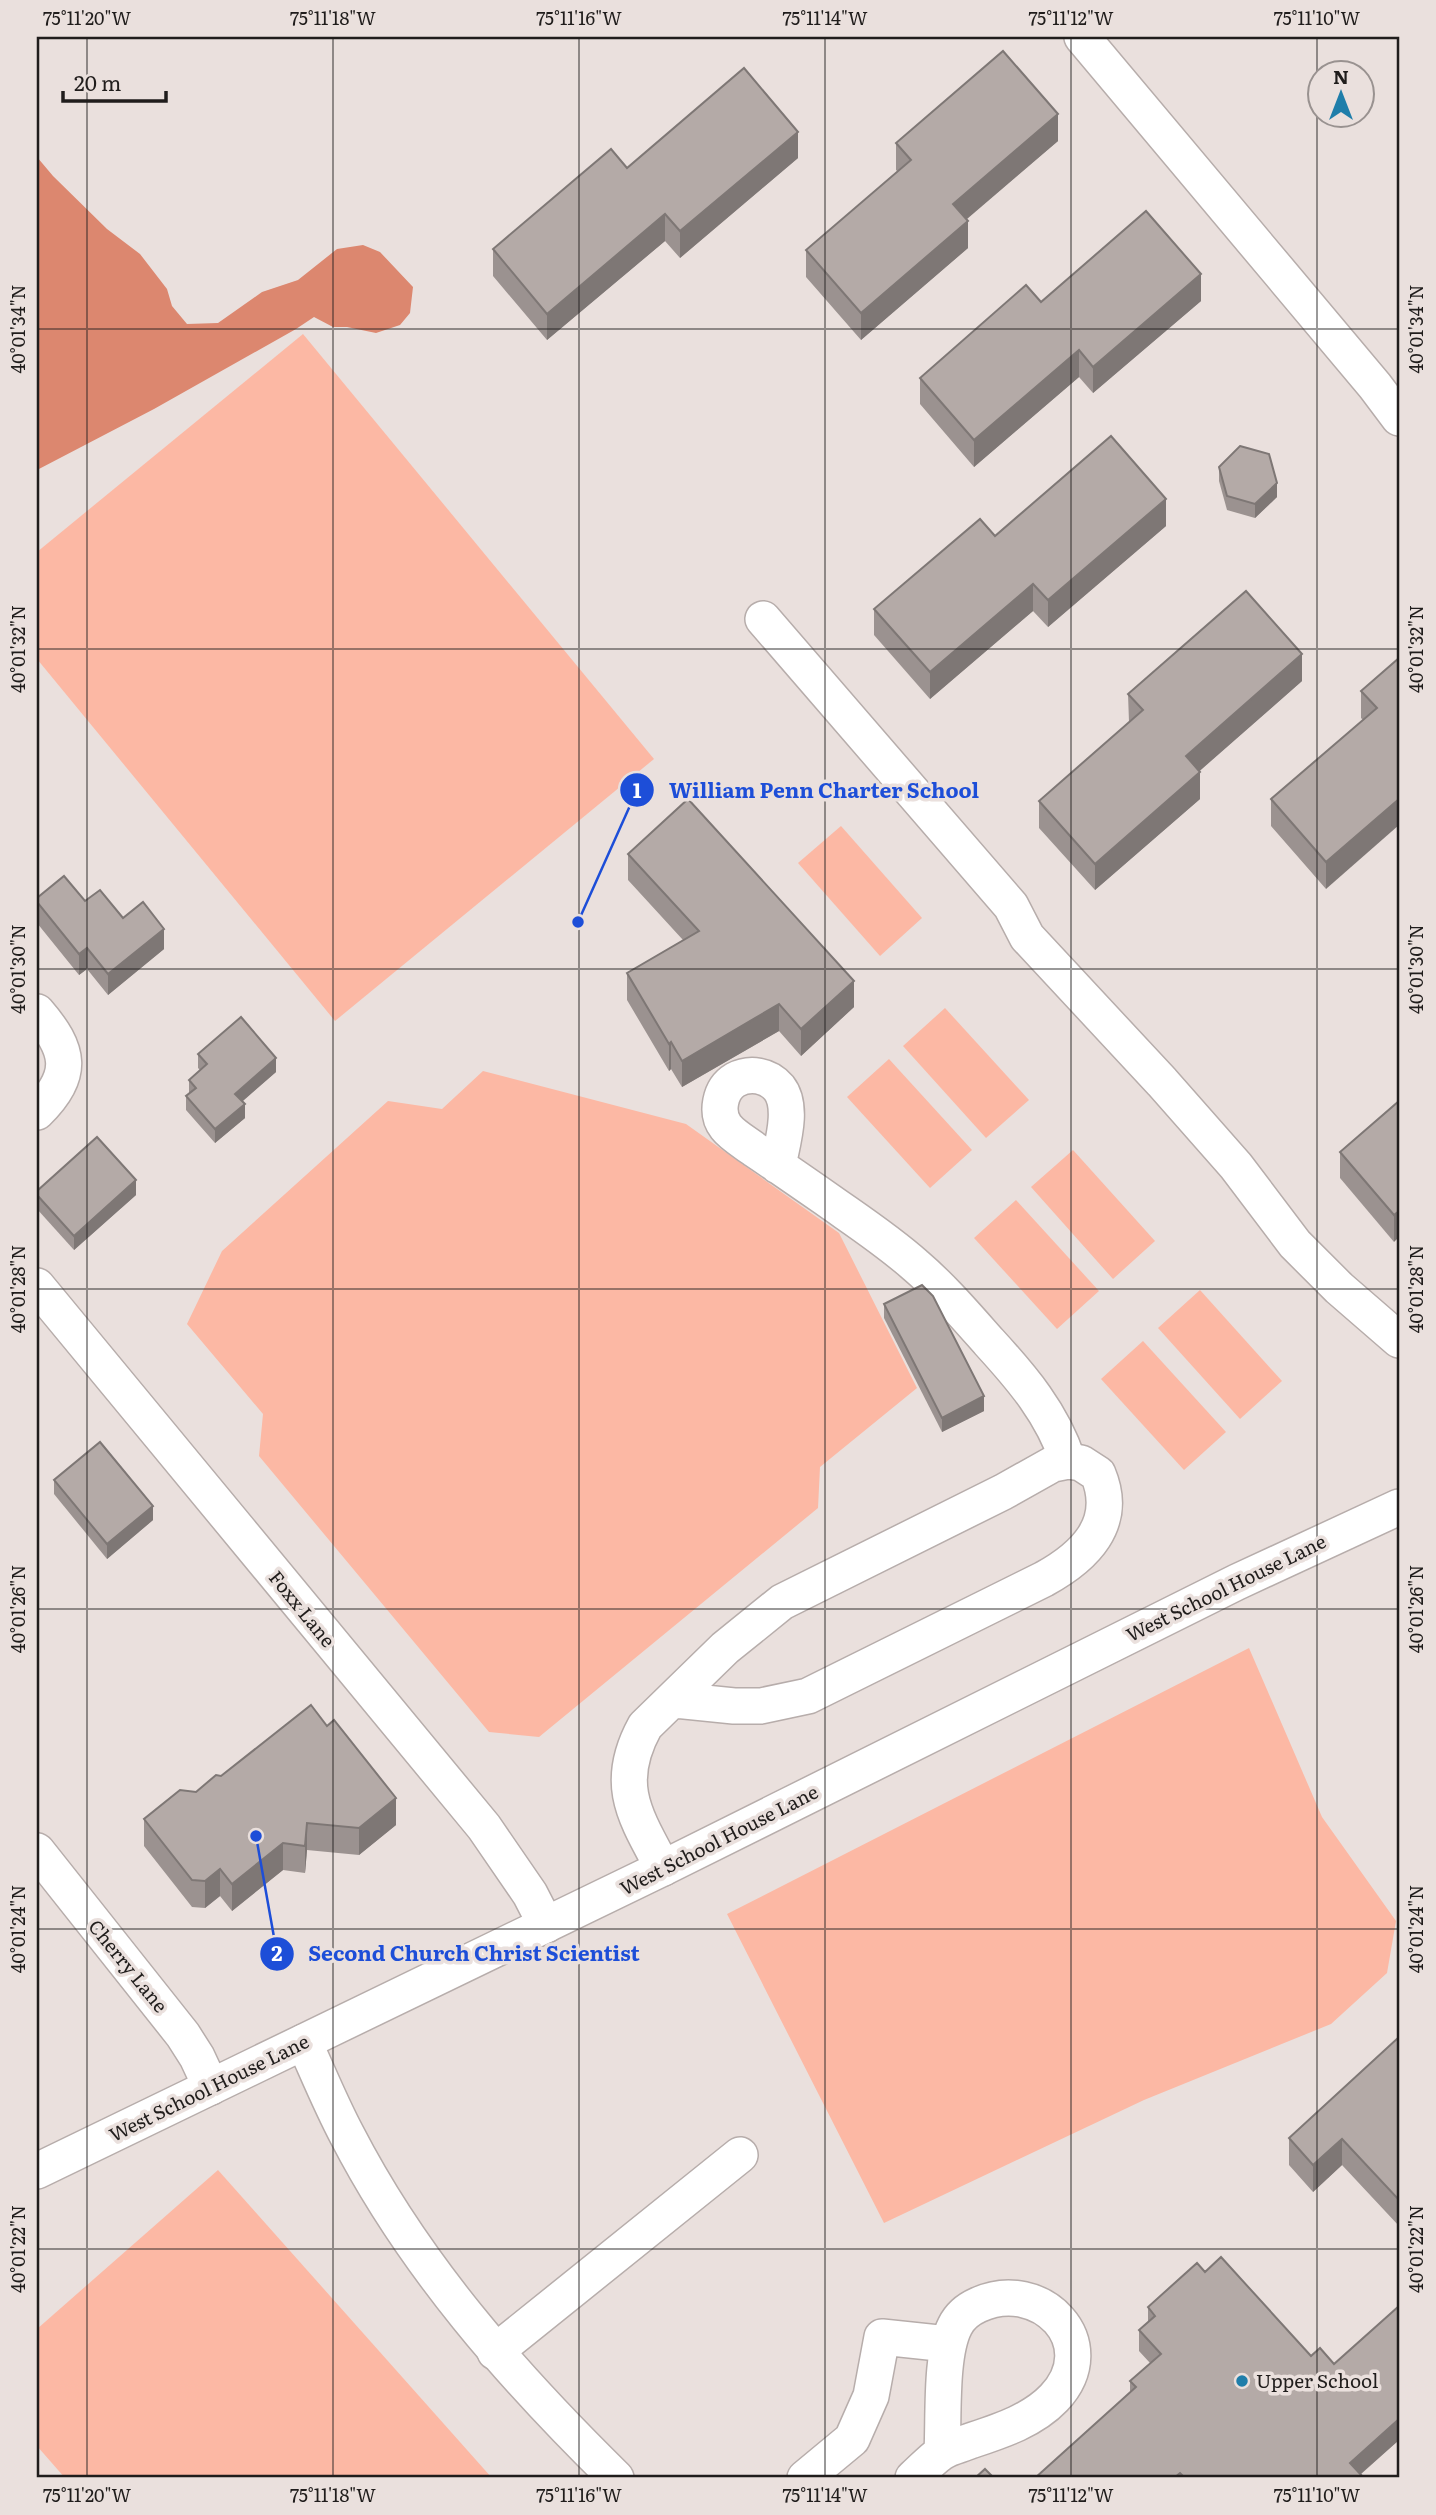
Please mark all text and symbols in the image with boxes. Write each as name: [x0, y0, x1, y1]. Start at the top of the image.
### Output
text: 75°11'20"W: [43, 4, 131, 31]
text: 75°11'18"W: [290, 4, 376, 31]
text: 75°11'16"W: [536, 4, 622, 31]
text: 75°11'14"W: [782, 4, 868, 31]
text: 75°11'12"W: [1028, 4, 1114, 31]
text: 75°11'10"W: [1274, 4, 1361, 31]
scale bar: [63, 60, 166, 104]
north arrow: [1306, 60, 1376, 130]
text: N: [1333, 62, 1349, 90]
text: 20 m: [74, 66, 121, 97]
text: 40°01'34"N: [4, 284, 31, 374]
text: 40°01'34"N: [1402, 284, 1429, 374]
text: 40°01'32"N: [4, 605, 31, 693]
text: 40°01'32"N: [1402, 605, 1429, 693]
callout: William Penn Charter School: [620, 769, 993, 811]
text: 1: [633, 773, 642, 804]
text: William Penn Charter School: [669, 773, 979, 804]
text: 40°01'30"N: [4, 924, 31, 1014]
text: 40°01'30"N: [1402, 924, 1429, 1014]
text: 40°01'28"N: [4, 1245, 31, 1333]
text: 40°01'28"N: [1402, 1245, 1429, 1333]
street label: West School House Lane: [1121, 1526, 1330, 1648]
street label: Foxx Lane: [263, 1564, 343, 1653]
text: 40°01'26"N: [4, 1565, 31, 1653]
text: 40°01'26"N: [1402, 1565, 1429, 1653]
street label: West School House Lane: [614, 1777, 823, 1901]
text: 40°01'24"N: [4, 1885, 31, 1973]
text: 40°01'24"N: [1402, 1885, 1429, 1973]
street label: Cherry Lane: [83, 1913, 175, 2018]
callout: Second Church Christ Scientist: [259, 1933, 654, 1975]
text: 2: [271, 1936, 283, 1967]
text: Second Church Christ Scientist: [308, 1936, 641, 1967]
street label: West School House Lane: [104, 2026, 313, 2148]
text: 40°01'22"N: [4, 2205, 31, 2293]
text: 40°01'22"N: [1402, 2205, 1429, 2293]
place label: Upper School: [1256, 2366, 1378, 2394]
marker: Upper School: [1234, 2373, 1250, 2389]
text: 75°11'20"W: [43, 2481, 131, 2508]
text: 75°11'18"W: [290, 2481, 376, 2508]
text: 75°11'16"W: [536, 2481, 622, 2508]
text: 75°11'14"W: [782, 2481, 868, 2508]
text: 75°11'12"W: [1028, 2481, 1114, 2508]
text: 75°11'10"W: [1274, 2481, 1361, 2508]

